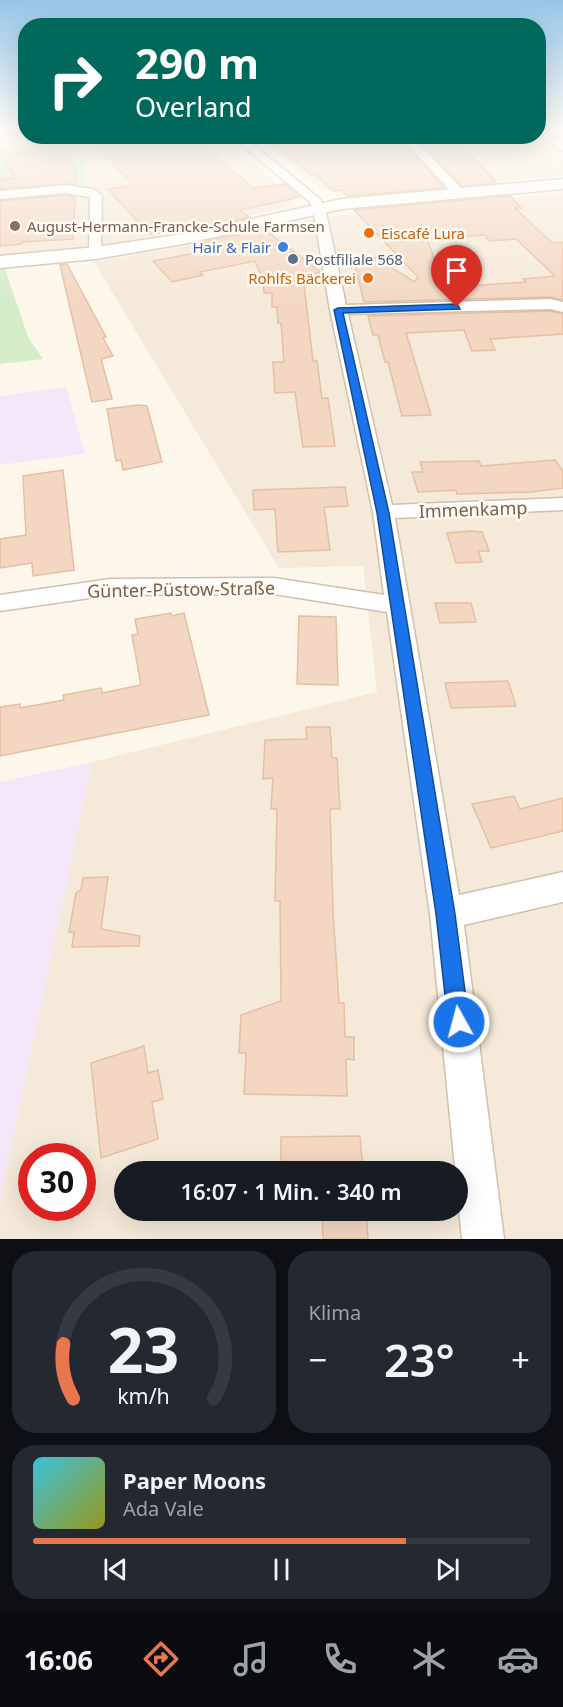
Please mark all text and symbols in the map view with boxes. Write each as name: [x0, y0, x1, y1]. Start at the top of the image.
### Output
text: 290 m: [135, 34, 259, 91]
icon: right: [36, 42, 114, 120]
text: Overland: [135, 88, 252, 125]
place label: August-Hermann-Francke-Schule Farmsen: [27, 216, 325, 236]
marker: August-Hermann-Francke-Schule Farmsen: [8, 219, 22, 233]
place label: Eiscafé Lura: [381, 223, 465, 243]
marker: Eiscafé Lura: [362, 226, 376, 240]
place label: Hair & Flair: [192, 237, 271, 257]
marker: Hair & Flair: [276, 240, 290, 254]
pin: [431, 245, 482, 307]
place label: Postfiliale 568: [305, 249, 403, 269]
marker: Postfiliale 568: [286, 252, 300, 266]
icon: arrive: [440, 254, 473, 287]
place label: Rohlfs Bäckerei: [248, 268, 356, 288]
marker: Rohlfs Bäckerei: [361, 271, 375, 285]
street label: Immenkamp: [418, 495, 528, 523]
street label: Günter-Püstow-Straße: [87, 575, 275, 603]
position arrow: [427, 990, 491, 1054]
speed limit sign: 30: [18, 1143, 96, 1221]
text: 16:07 · 1 Min. · 340 m: [180, 1176, 402, 1206]
text: Klima: [309, 1299, 361, 1326]
text: 23: [108, 1306, 179, 1391]
text: 23°: [384, 1329, 455, 1390]
text: −: [309, 1337, 327, 1382]
text: +: [511, 1337, 530, 1382]
text: km/h: [117, 1381, 170, 1410]
text: Paper Moons: [123, 1465, 266, 1495]
text: Ada Vale: [123, 1495, 204, 1522]
icon: previous: [99, 1553, 132, 1586]
icon: pause: [265, 1553, 298, 1586]
icon: next: [431, 1553, 464, 1586]
icon: directions: [140, 1638, 182, 1680]
icon: music: [230, 1638, 272, 1680]
icon: phone: [319, 1638, 361, 1680]
icon: climate: [408, 1638, 450, 1680]
icon: car: [497, 1638, 539, 1680]
text: 16:06: [24, 1641, 93, 1678]

